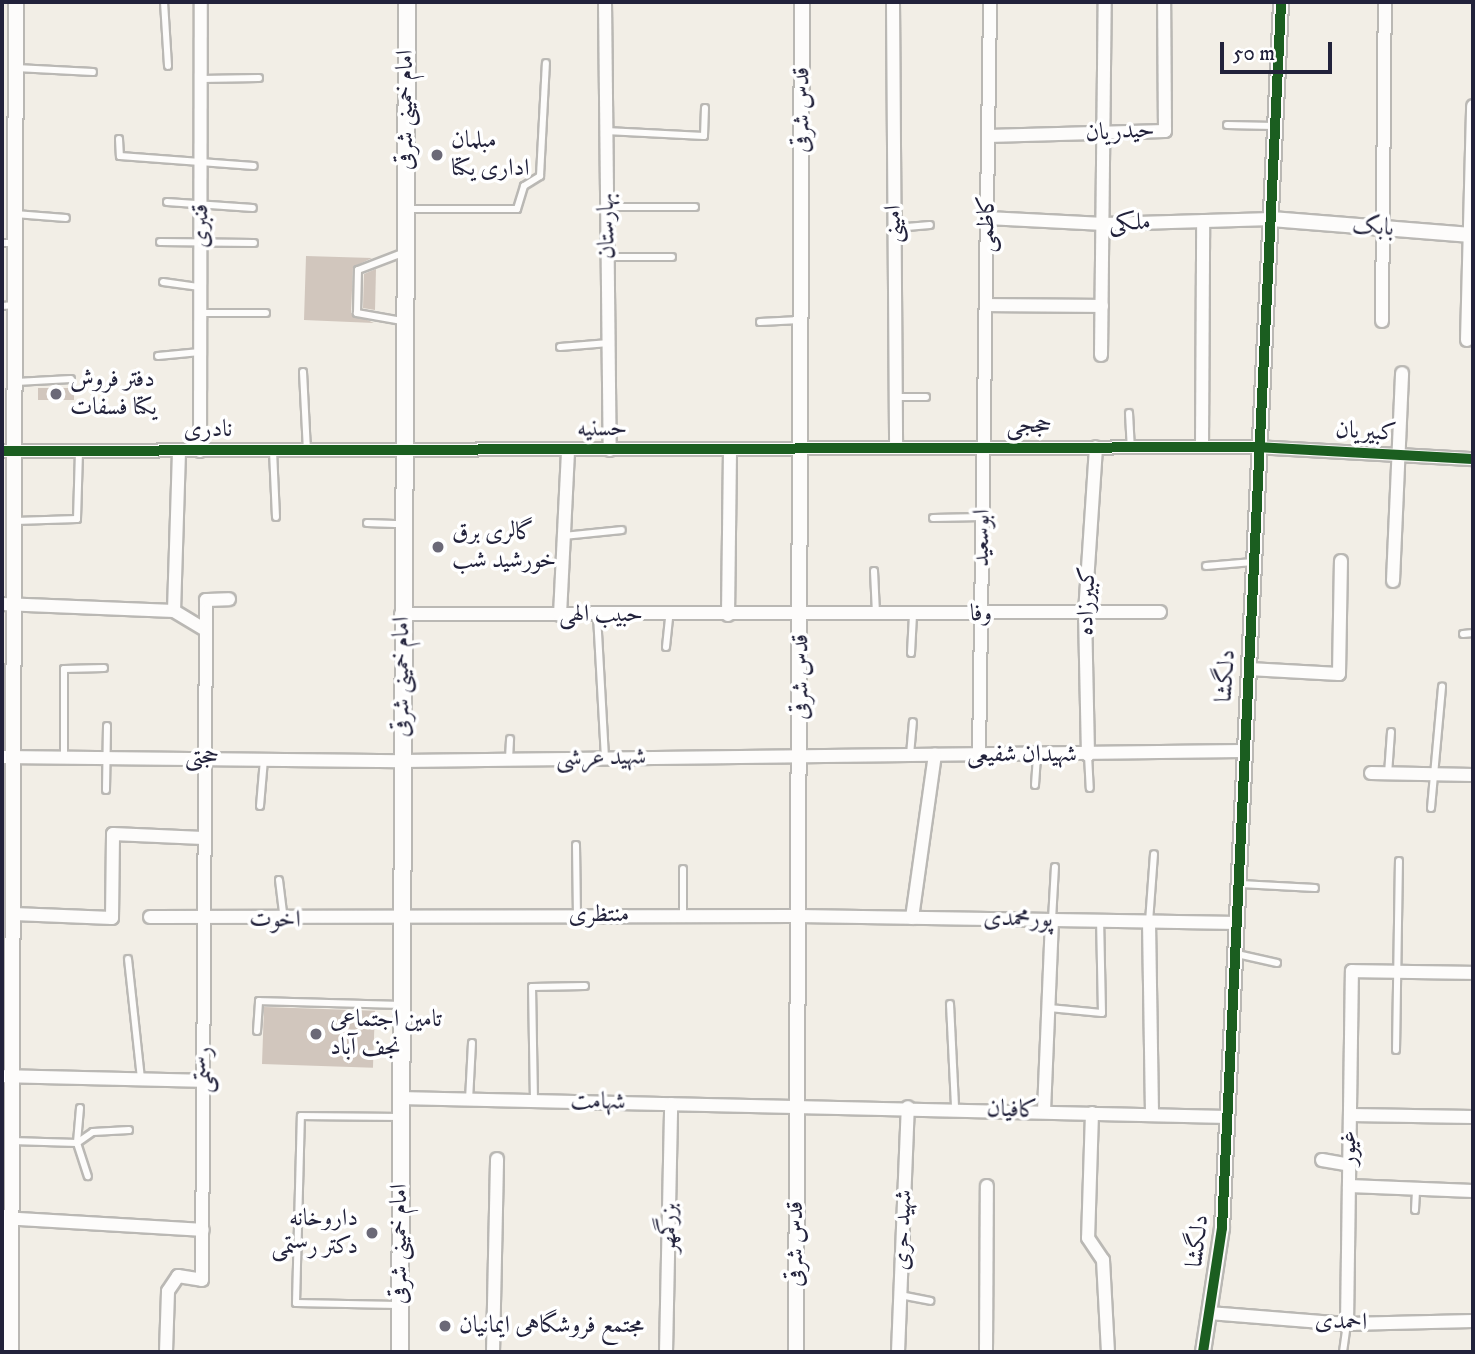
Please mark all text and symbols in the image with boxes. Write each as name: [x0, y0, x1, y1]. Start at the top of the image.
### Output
scale bar: [1223, 28, 1335, 72]
text: 50 m: [1233, 41, 1275, 67]
street label: امام خمینی شرقی: [392, 50, 420, 170]
street label: قدس شرقی: [788, 67, 816, 153]
street label: حیدریان: [1085, 116, 1155, 148]
place label: مبلمان اداری یکتا: [451, 127, 529, 183]
marker: مبلمان اداری یکتا: [429, 147, 445, 163]
street label: بهارستان: [592, 192, 622, 260]
street label: کاظمی: [972, 195, 1002, 253]
street label: قنبری: [187, 204, 215, 248]
street label: امینی: [880, 205, 908, 243]
street label: ملکی: [1109, 208, 1151, 238]
street label: بابک: [1351, 211, 1395, 243]
place label: دفتر فروش یکتا فسفات: [70, 366, 157, 422]
marker: دفتر فروش یکتا فسفات: [48, 386, 64, 402]
street label: حججی: [1006, 412, 1052, 440]
street label: حسنیه: [577, 414, 627, 444]
street label: نادری: [184, 416, 232, 444]
street label: کبیریان: [1335, 416, 1397, 448]
street label: ابوسعید: [967, 509, 997, 567]
place label: گالری برق خورشید شب: [452, 519, 556, 575]
marker: گالری برق خورشید شب: [430, 539, 446, 555]
street label: کبیرزاده: [1071, 566, 1103, 636]
street label: وفا: [970, 599, 992, 629]
street label: حبیب الهی: [559, 601, 643, 629]
street label: امام خمینی شرقی: [388, 617, 416, 737]
street label: قدس شرقی: [787, 634, 815, 720]
street label: دلگشا: [1210, 649, 1242, 703]
street label: شهیدان شفیعی: [967, 741, 1077, 769]
street label: حجتی: [185, 743, 219, 771]
street label: شهید عرشی: [556, 743, 646, 773]
street label: منتظری: [569, 901, 629, 929]
street label: پورمحمدی: [983, 904, 1053, 934]
street label: اخوت: [249, 905, 301, 935]
place label: تامین اجتماعی نجف آباد: [330, 1006, 442, 1062]
marker: تامین اجتماعی نجف آباد: [308, 1026, 324, 1042]
street label: رستمی: [190, 1047, 218, 1093]
street label: شهامت: [570, 1087, 626, 1117]
street label: کافیان: [986, 1095, 1038, 1125]
street label: غیور: [1334, 1130, 1364, 1166]
street label: امام خمینی شرقی: [386, 1184, 414, 1304]
street label: شهید حری: [887, 1189, 919, 1271]
street label: قدس شرقی: [782, 1201, 810, 1287]
street label: بزرگمهر: [654, 1203, 684, 1253]
place label: داروخانه دکتر رستمی: [271, 1205, 358, 1261]
street label: دلگشا: [1180, 1213, 1216, 1269]
marker: داروخانه دکتر رستمی: [364, 1225, 380, 1241]
street label: احمدی: [1314, 1307, 1368, 1337]
place label: مجتمع فروشگاهی ایمانیان: [459, 1312, 644, 1340]
marker: مجتمع فروشگاهی ایمانیان: [437, 1318, 453, 1334]

